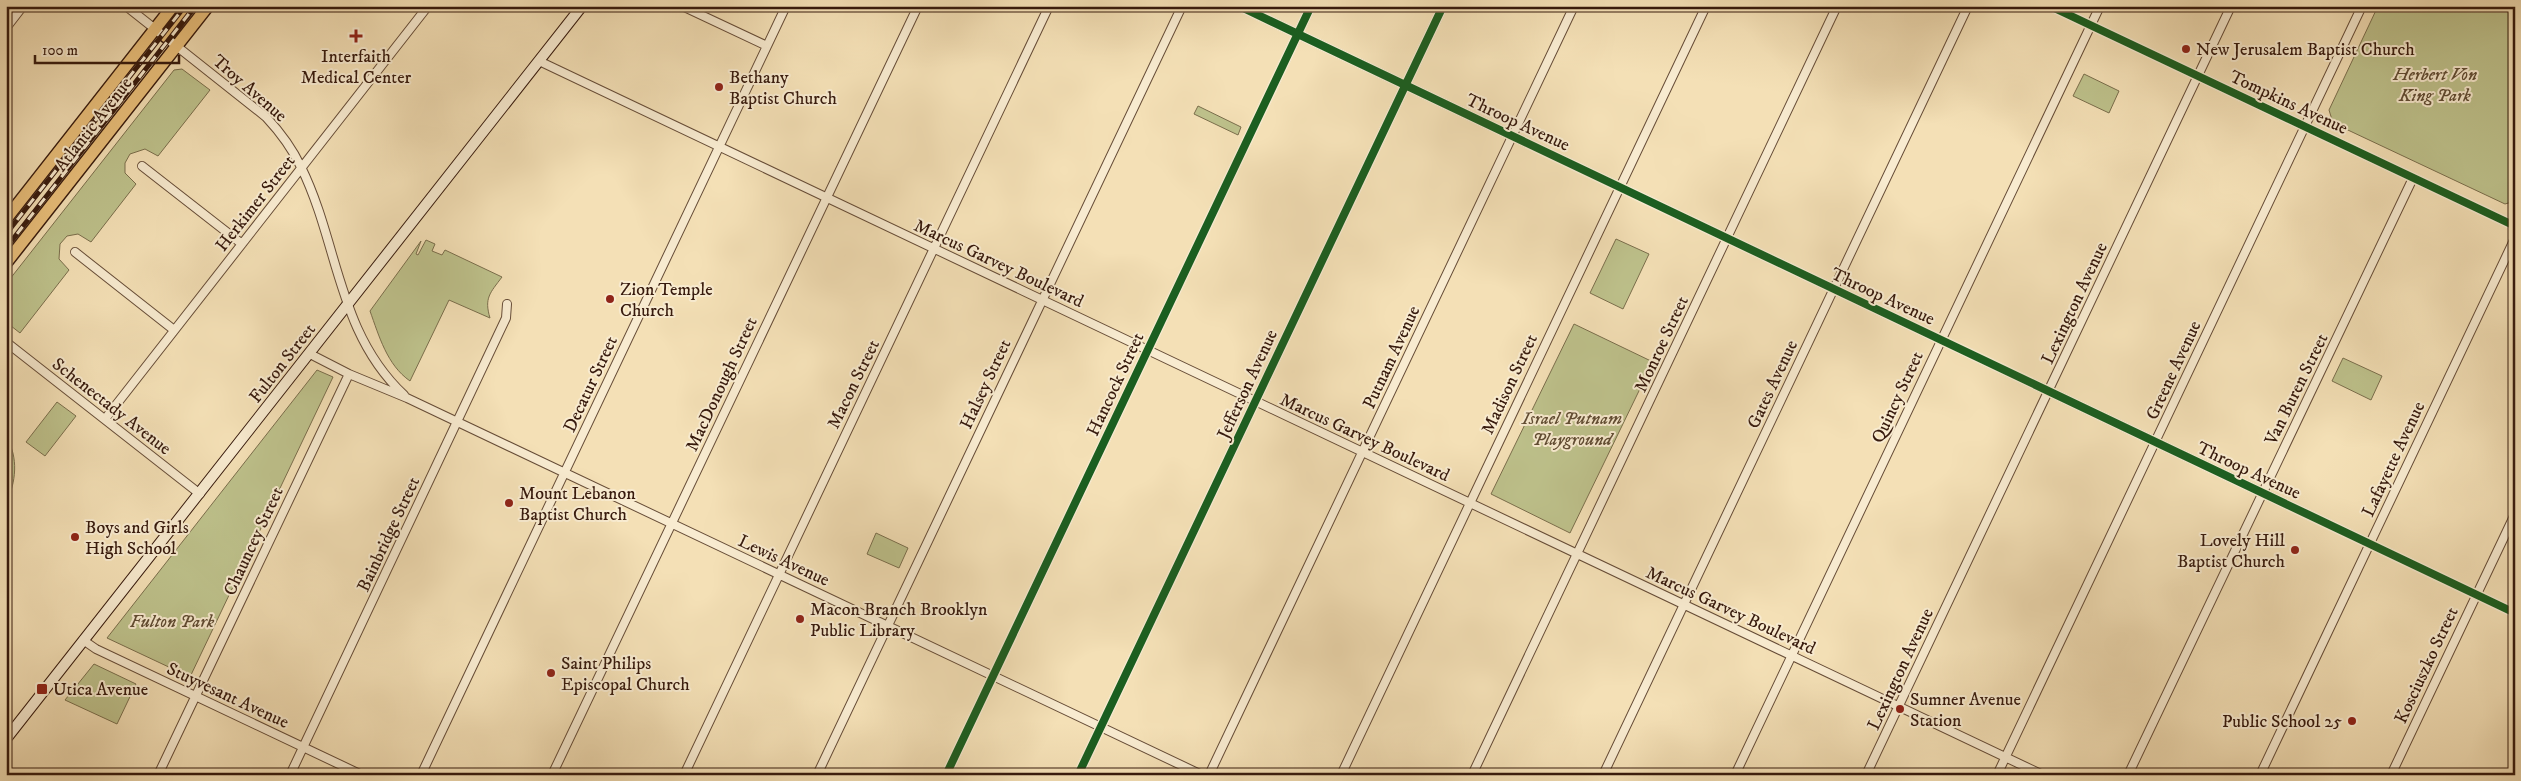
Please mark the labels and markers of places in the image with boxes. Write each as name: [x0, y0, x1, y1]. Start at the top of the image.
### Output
marker: Interfaith Medical Center: [349, 29, 363, 43]
place label: New Jerusalem Baptist Church: [2196, 39, 2415, 61]
marker: New Jerusalem Baptist Church: [2180, 43, 2192, 55]
place label: Interfaith Medical Center: [301, 46, 412, 89]
place label: Bethany Baptist Church: [729, 67, 837, 110]
marker: Bethany Baptist Church: [713, 81, 725, 93]
place label: Zion Temple Church: [620, 279, 713, 322]
marker: Zion Temple Church: [604, 293, 616, 305]
place label: Mount Lebanon Baptist Church: [519, 483, 636, 526]
marker: Mount Lebanon Baptist Church: [503, 497, 515, 509]
place label: Boys and Girls High School: [85, 517, 189, 560]
place label: Lovely Hill Baptist Church: [2177, 530, 2286, 573]
marker: Boys and Girls High School: [69, 531, 81, 543]
marker: Lovely Hill Baptist Church: [2289, 544, 2301, 556]
place label: Macon Branch Brooklyn Public Library: [810, 599, 988, 642]
marker: Macon Branch Brooklyn Public Library: [794, 613, 806, 625]
place label: Saint Philips Episcopal Church: [561, 653, 690, 696]
marker: Saint Philips Episcopal Church: [545, 667, 557, 679]
place label: Utica Avenue: [53, 679, 148, 701]
marker: Utica Avenue: [35, 682, 49, 696]
place label: Sumner Avenue Station: [1910, 689, 2021, 732]
marker: Sumner Avenue Station: [1894, 703, 1906, 715]
place label: Public School 25: [2222, 711, 2342, 733]
marker: Public School 25: [2346, 715, 2358, 727]

